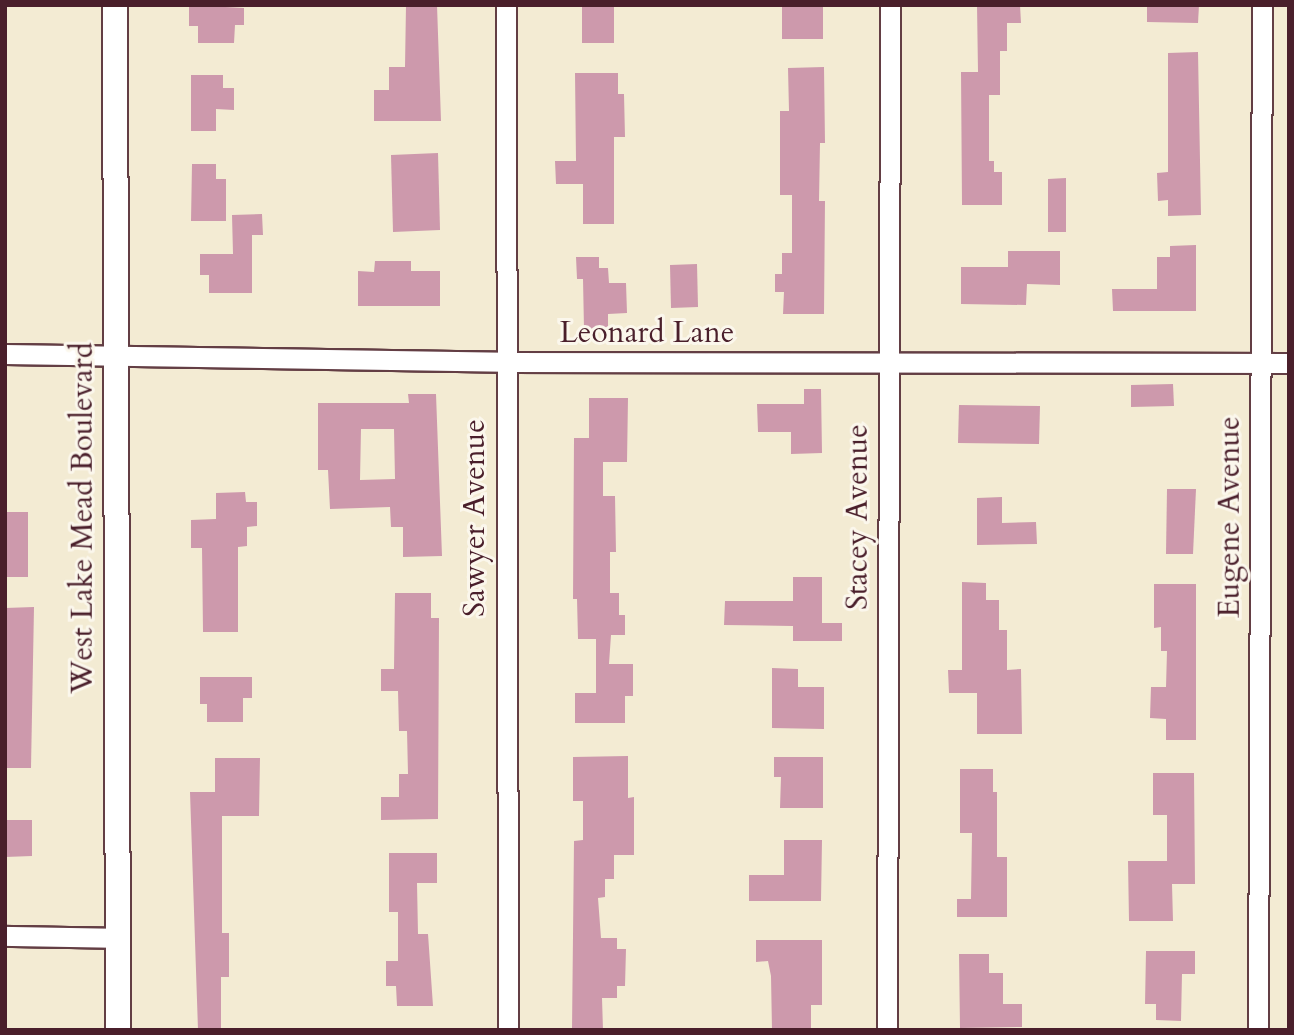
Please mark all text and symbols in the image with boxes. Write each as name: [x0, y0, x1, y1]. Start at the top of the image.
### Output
street label: Leonard Lane: [560, 315, 734, 351]
street label: West Lake Mead Boulevard: [65, 342, 101, 694]
street label: Eugene Avenue: [1212, 416, 1248, 618]
street label: Sawyer Avenue: [457, 419, 493, 617]
street label: Stacey Avenue: [840, 424, 876, 610]

